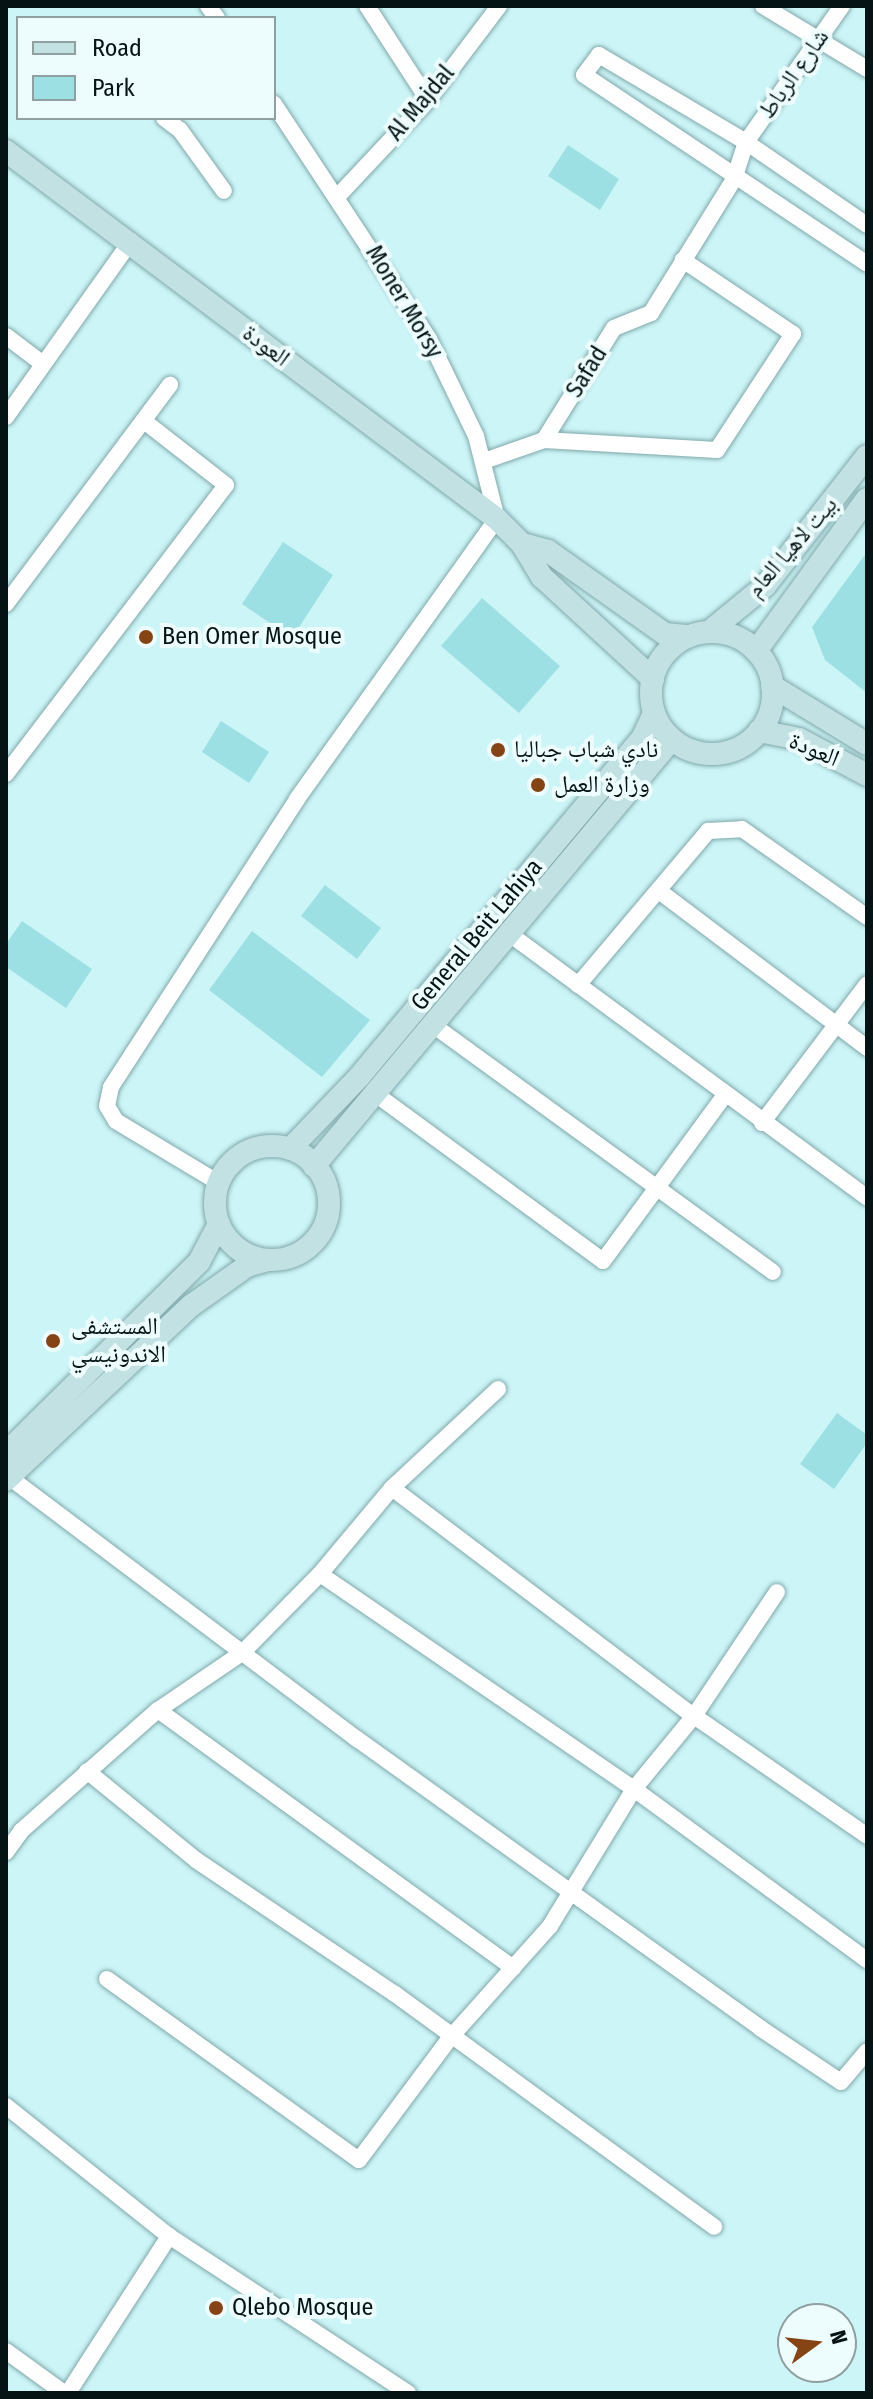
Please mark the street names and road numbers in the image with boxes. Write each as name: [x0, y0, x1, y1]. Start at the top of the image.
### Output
street label: شارع الرباط: [753, 24, 835, 124]
street label: Al Majdal: [381, 59, 461, 147]
street label: Moner Morsy: [359, 240, 449, 364]
street label: العودة: [237, 319, 295, 373]
street label: Safad: [560, 341, 614, 403]
street label: بيت لاهيا العام: [740, 491, 844, 603]
street label: العودة: [785, 727, 843, 773]
street label: General Beit Lahiya: [405, 853, 549, 1017]

